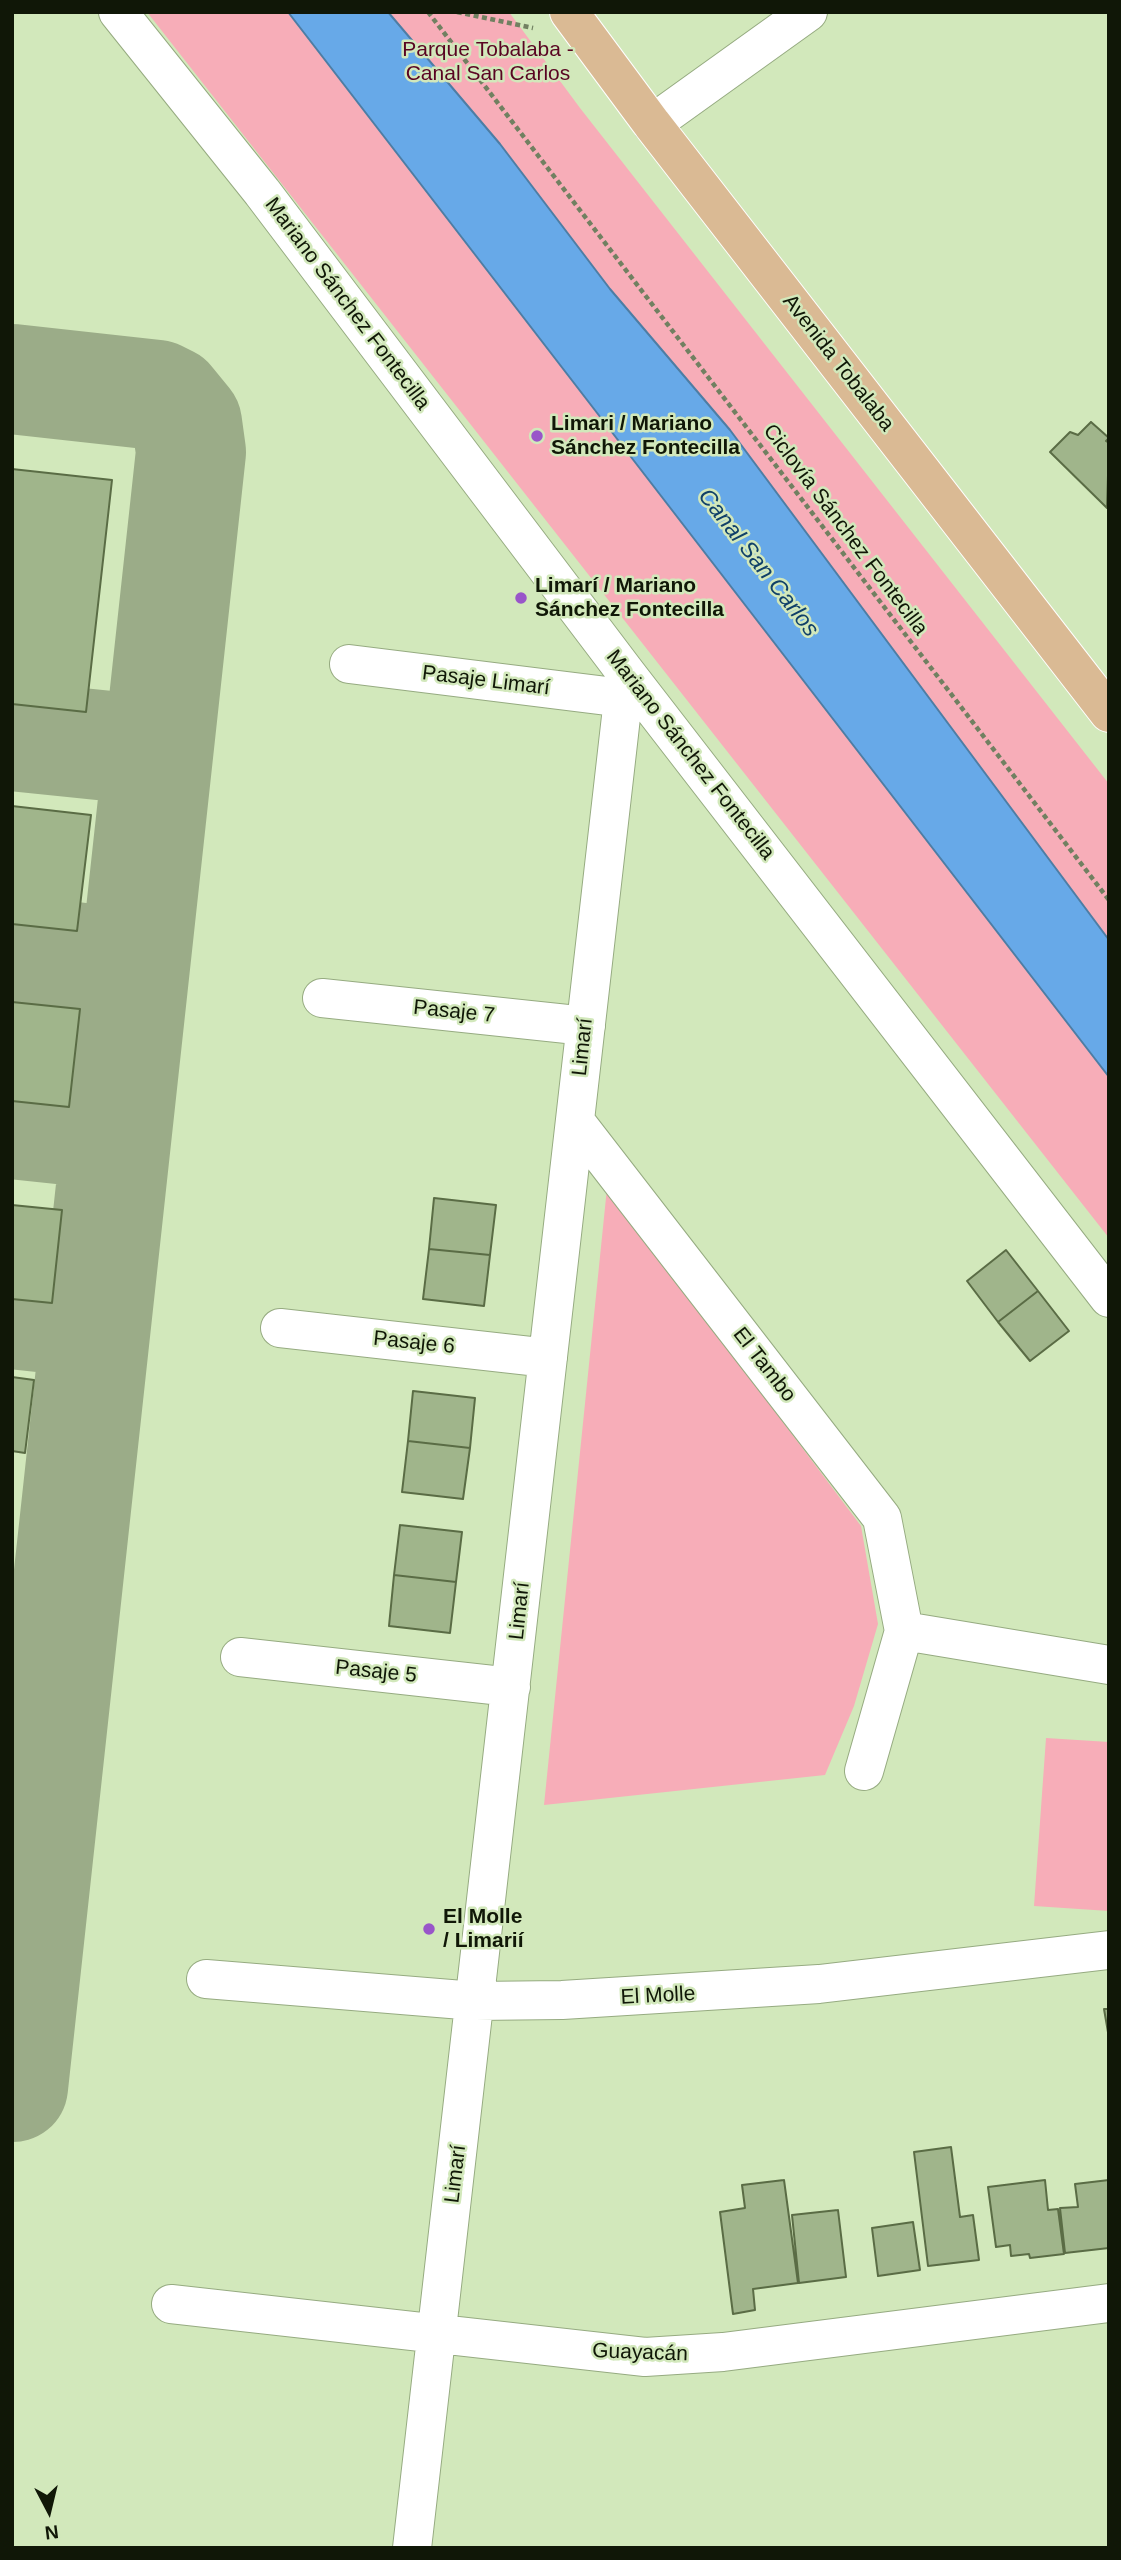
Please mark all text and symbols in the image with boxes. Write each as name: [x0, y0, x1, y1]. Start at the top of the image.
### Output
park label: Parque Tobalaba - Canal San Carlos: [402, 37, 574, 87]
street label: Mariano Sánchez Fontecilla: [259, 193, 435, 415]
street label: Avenida Tobalaba: [777, 290, 899, 436]
place label: Limari / Mariano Sánchez Fontecilla: [551, 411, 740, 461]
street label: Ciclovía Sánchez Fontecilla: [757, 419, 933, 641]
marker: Limari / Mariano Sánchez Fontecilla: [529, 428, 545, 444]
water label: Canal San Carlos: [692, 483, 824, 643]
place label: Limarí / Mariano Sánchez Fontecilla: [535, 573, 724, 623]
marker: Limarí / Mariano Sánchez Fontecilla: [513, 590, 529, 606]
street label: Mariano Sánchez Fontecilla: [600, 645, 780, 865]
street label: Pasaje Limarí: [421, 661, 551, 701]
street label: Pasaje 7: [412, 995, 496, 1029]
street label: Limarí: [567, 1017, 599, 1077]
street label: El Tambo: [727, 1323, 801, 1407]
street label: Pasaje 6: [372, 1326, 456, 1360]
street label: Limarí: [504, 1581, 536, 1641]
street label: Pasaje 5: [334, 1655, 418, 1689]
place label: El Molle / Limarií: [443, 1904, 524, 1954]
marker: El Molle / Limarií: [421, 1921, 437, 1937]
street label: El Molle: [620, 1981, 696, 2011]
street label: Limarí: [440, 2144, 472, 2204]
street label: Guayacán: [592, 2339, 688, 2367]
north arrow: [14, 2476, 84, 2546]
text: N: [44, 2521, 60, 2544]

